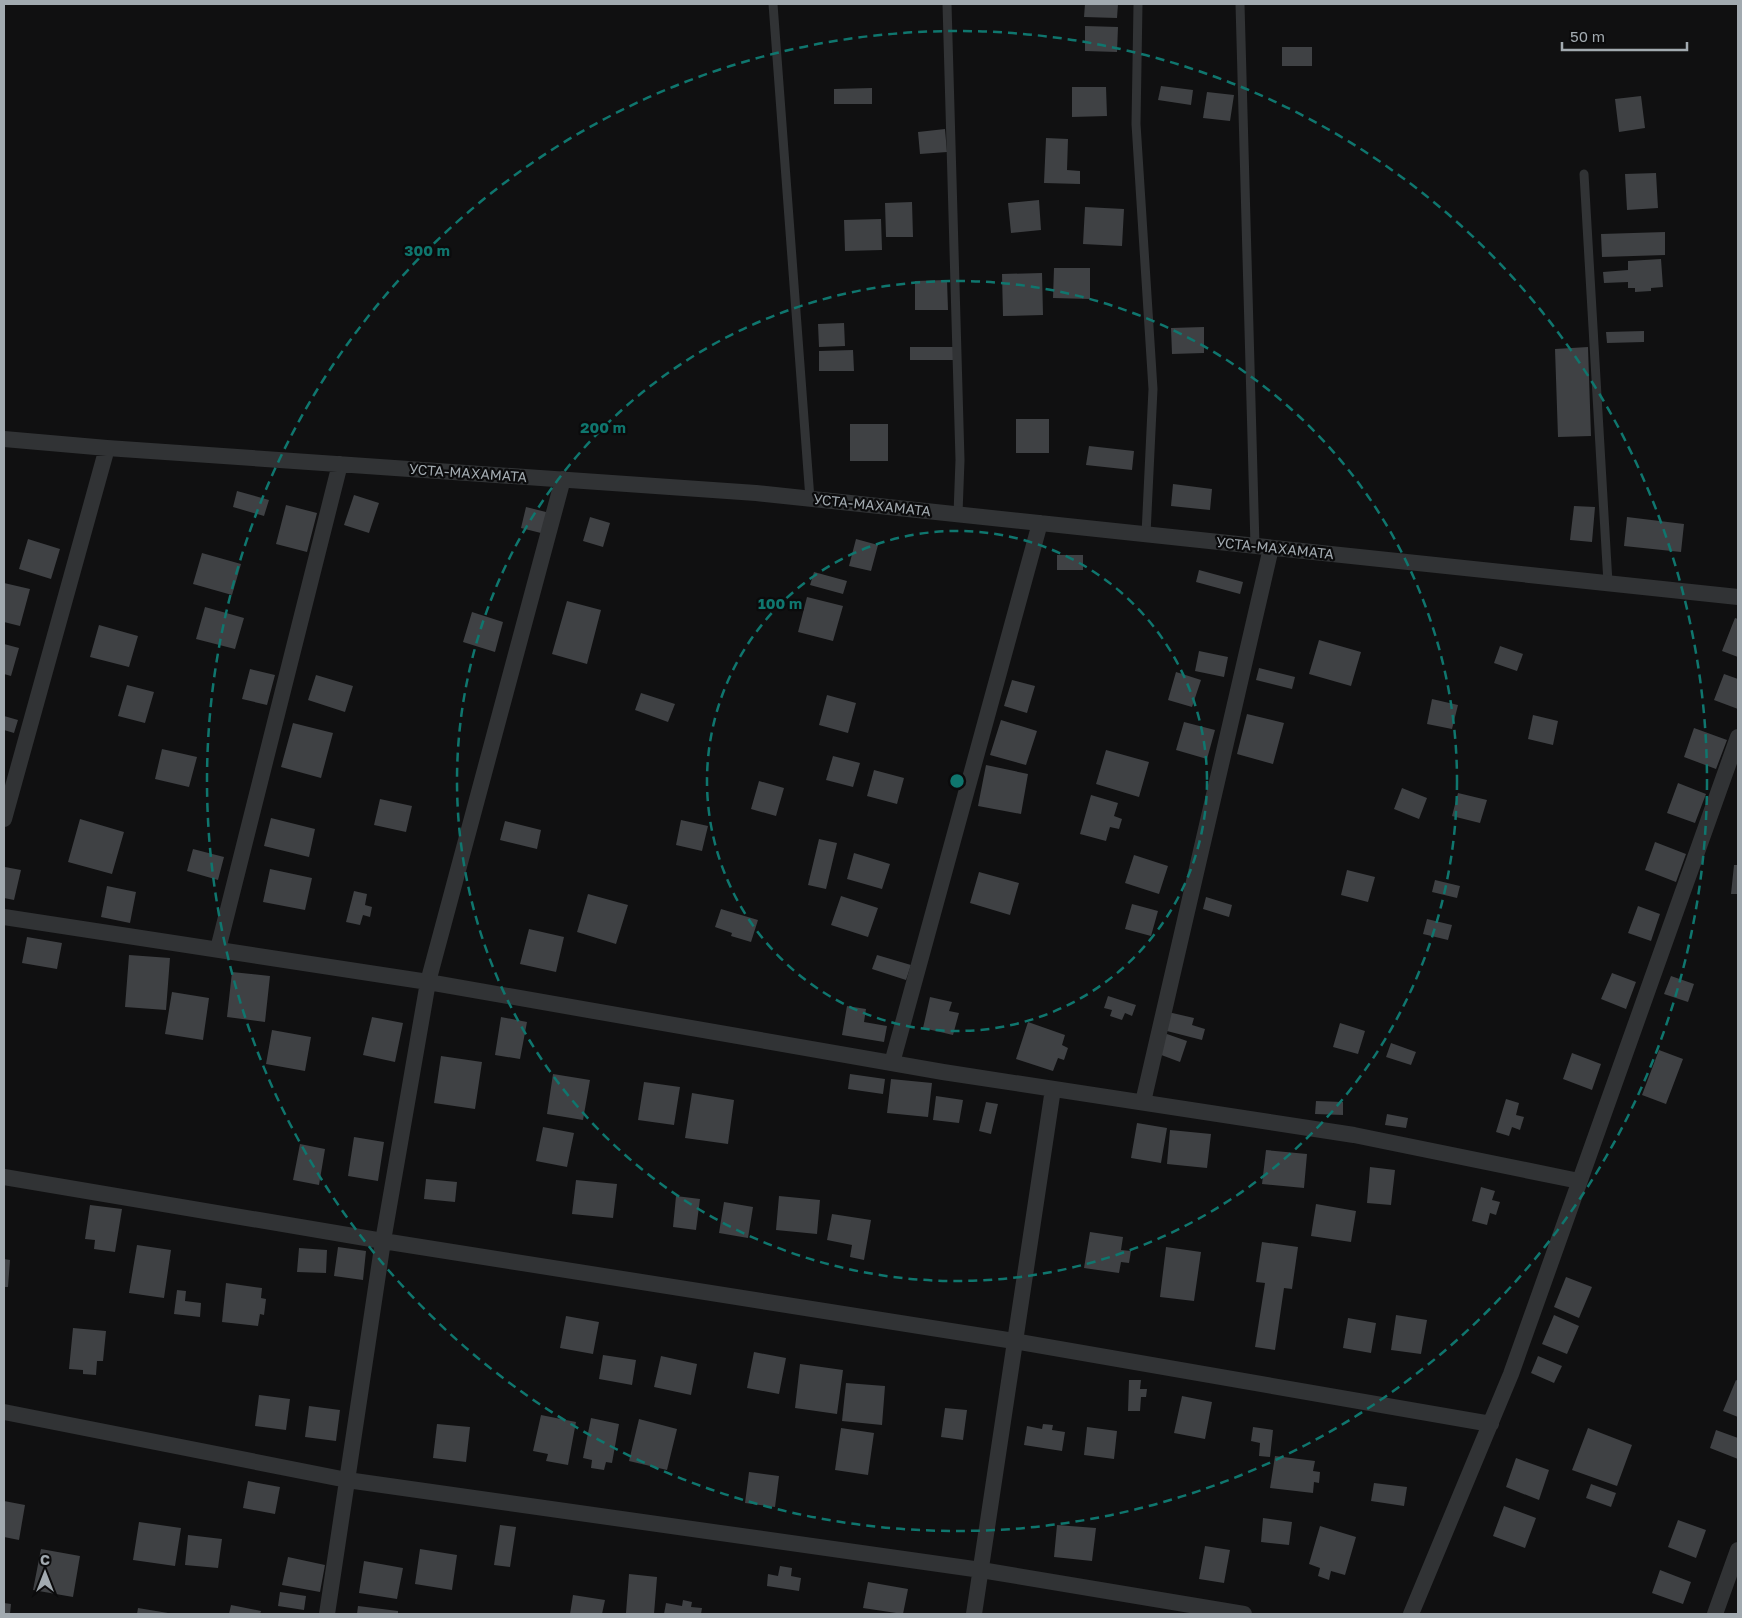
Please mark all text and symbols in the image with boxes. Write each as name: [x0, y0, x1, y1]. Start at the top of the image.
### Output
scale bar: [1562, 20, 1687, 52]
text: 50 m: [1570, 27, 1605, 45]
text: 300 m: [404, 241, 450, 259]
text: 200 m: [580, 418, 626, 436]
street label: УСТА-МАХАМАТА: [408, 460, 528, 485]
street label: УСТА-МАХАМАТА: [812, 490, 932, 519]
street label: УСТА-МАХАМАТА: [1215, 533, 1335, 562]
text: 100 m: [758, 594, 802, 612]
centre of rings: [948, 772, 966, 790]
north arrow: [20, 1548, 70, 1598]
text: С: [40, 1551, 50, 1568]

